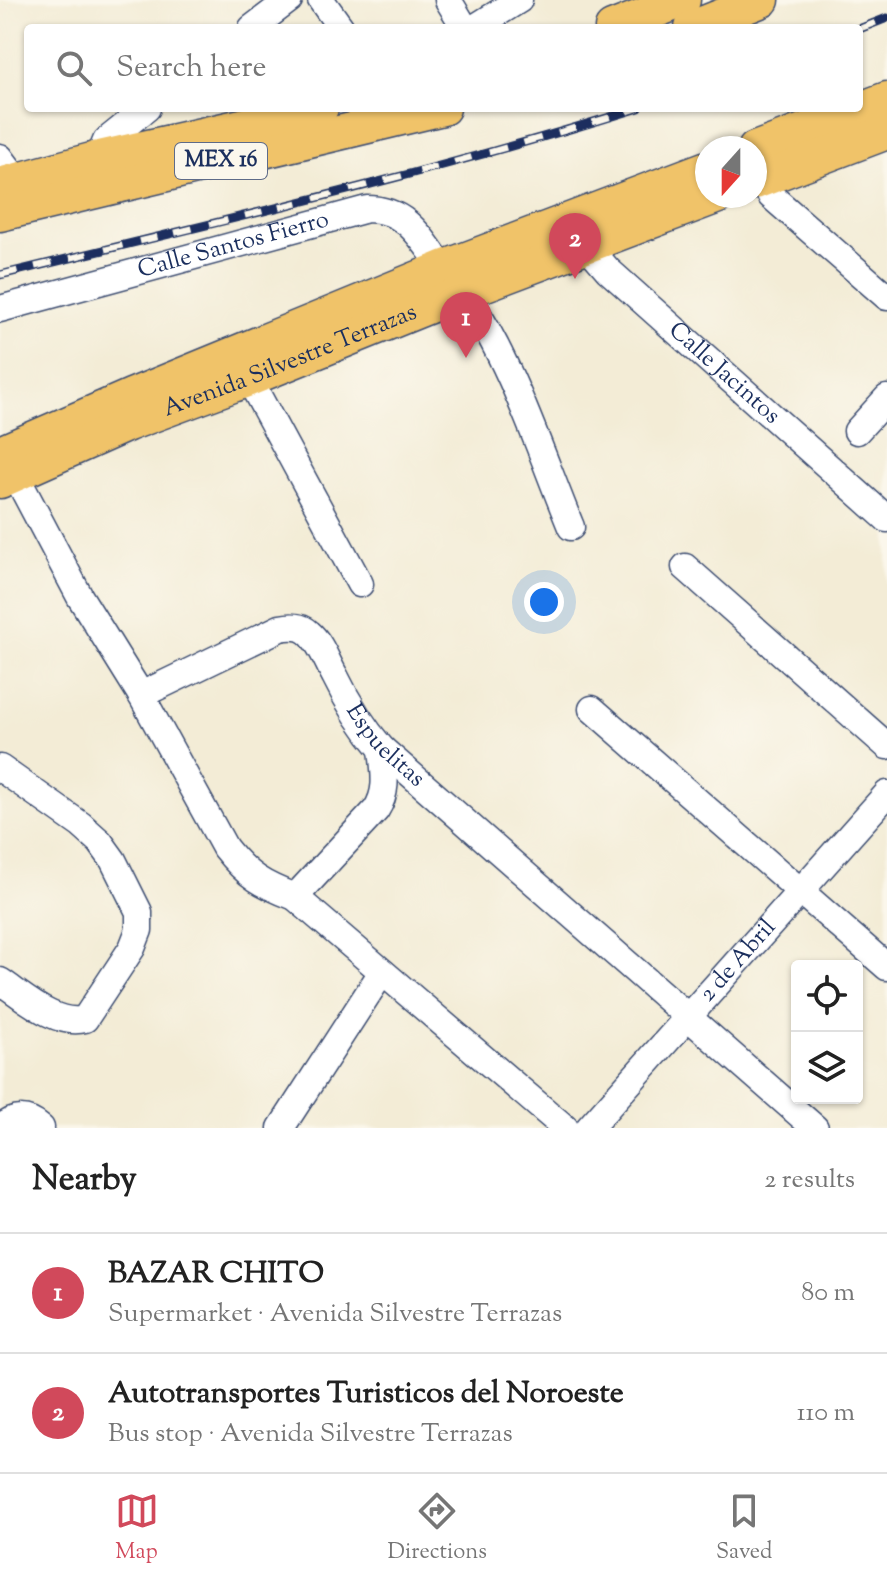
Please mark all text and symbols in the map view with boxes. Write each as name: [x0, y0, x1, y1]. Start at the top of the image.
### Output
search box: [24, 24, 863, 112]
icon: search: [52, 46, 96, 90]
text: Search here: [116, 47, 266, 90]
north arrow: [695, 136, 767, 208]
road number: MEX 16: [175, 143, 267, 179]
street label: Calle Santos Fierro: [134, 203, 333, 288]
pin: 2: [549, 213, 601, 279]
pin: 1: [440, 292, 492, 358]
street label: Avenida Silvestre Terrazas: [158, 296, 422, 426]
street label: Calle Jacintos: [660, 314, 787, 433]
your location: [524, 582, 564, 622]
street label: Espuelitas: [337, 697, 432, 796]
street label: 2 de Abril: [692, 912, 785, 1010]
map controls: [791, 960, 863, 1104]
button: locate: [791, 960, 863, 1032]
button: layers: [791, 1032, 863, 1104]
text: Nearby: [32, 1156, 137, 1205]
text: 2 results: [764, 1162, 855, 1199]
text: BAZAR CHITO: [108, 1253, 324, 1296]
text: 1: [54, 1275, 62, 1312]
text: 80 m: [801, 1275, 855, 1312]
text: Supermarket · Avenida Silvestre Terrazas: [108, 1296, 562, 1333]
text: Autotransportes Turisticos del Noroeste: [108, 1373, 624, 1416]
text: 2: [52, 1395, 64, 1432]
text: 110 m: [797, 1395, 855, 1432]
text: Bus stop · Avenida Silvestre Terrazas: [108, 1416, 513, 1453]
tab: Map: [115, 1489, 159, 1569]
tab: Directions: [388, 1489, 487, 1569]
tab: Saved: [716, 1489, 772, 1569]

